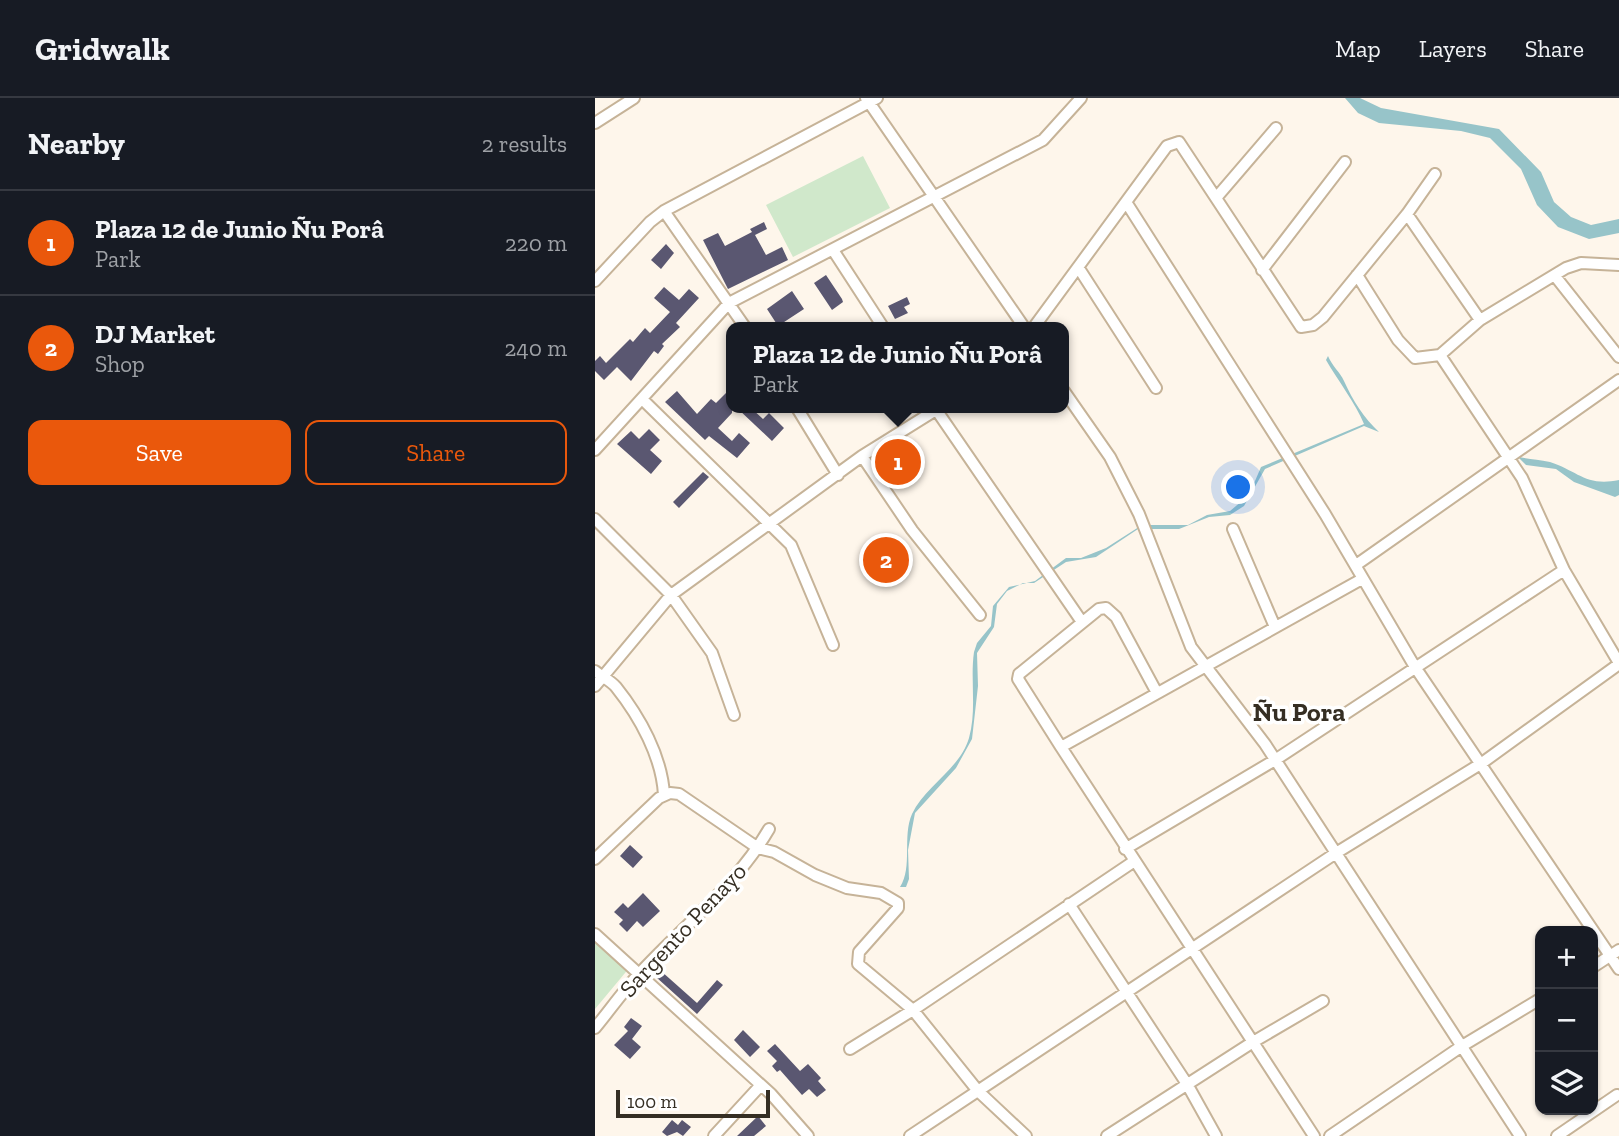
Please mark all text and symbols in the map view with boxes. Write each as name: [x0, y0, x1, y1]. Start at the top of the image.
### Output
text: Gridwalk: [35, 29, 170, 68]
text: Map: [1335, 34, 1381, 63]
text: Layers: [1419, 34, 1487, 63]
text: Share: [1525, 34, 1584, 63]
text: Nearby: [28, 126, 125, 162]
text: 2 results: [482, 130, 567, 158]
text: Plaza 12 de Junio Ñu Porâ: [95, 213, 384, 245]
text: 1: [46, 229, 56, 257]
text: 220 m: [505, 229, 567, 257]
text: Park: [95, 245, 141, 273]
text: DJ Market: [95, 318, 215, 350]
popup: [726, 322, 1069, 413]
text: 2: [45, 334, 57, 362]
text: 240 m: [504, 334, 567, 362]
text: Plaza 12 de Junio Ñu Porâ: [753, 338, 1042, 370]
text: Shop: [95, 350, 145, 378]
text: Park: [753, 370, 799, 398]
button: Save: [28, 420, 291, 485]
button: Share: [305, 420, 567, 485]
pin: 1: [875, 436, 921, 488]
your location: [1221, 470, 1255, 504]
pin: 2: [863, 534, 909, 586]
district label: Ñu Pora: [1253, 696, 1345, 728]
street label: Sargento Penayo: [613, 857, 752, 1003]
map controls: [1535, 926, 1598, 1115]
button: +: [1535, 926, 1598, 989]
button: −: [1535, 989, 1598, 1052]
button: layers: [1535, 1052, 1598, 1115]
scale bar: [616, 1087, 770, 1119]
text: 100 m: [627, 1090, 677, 1113]

